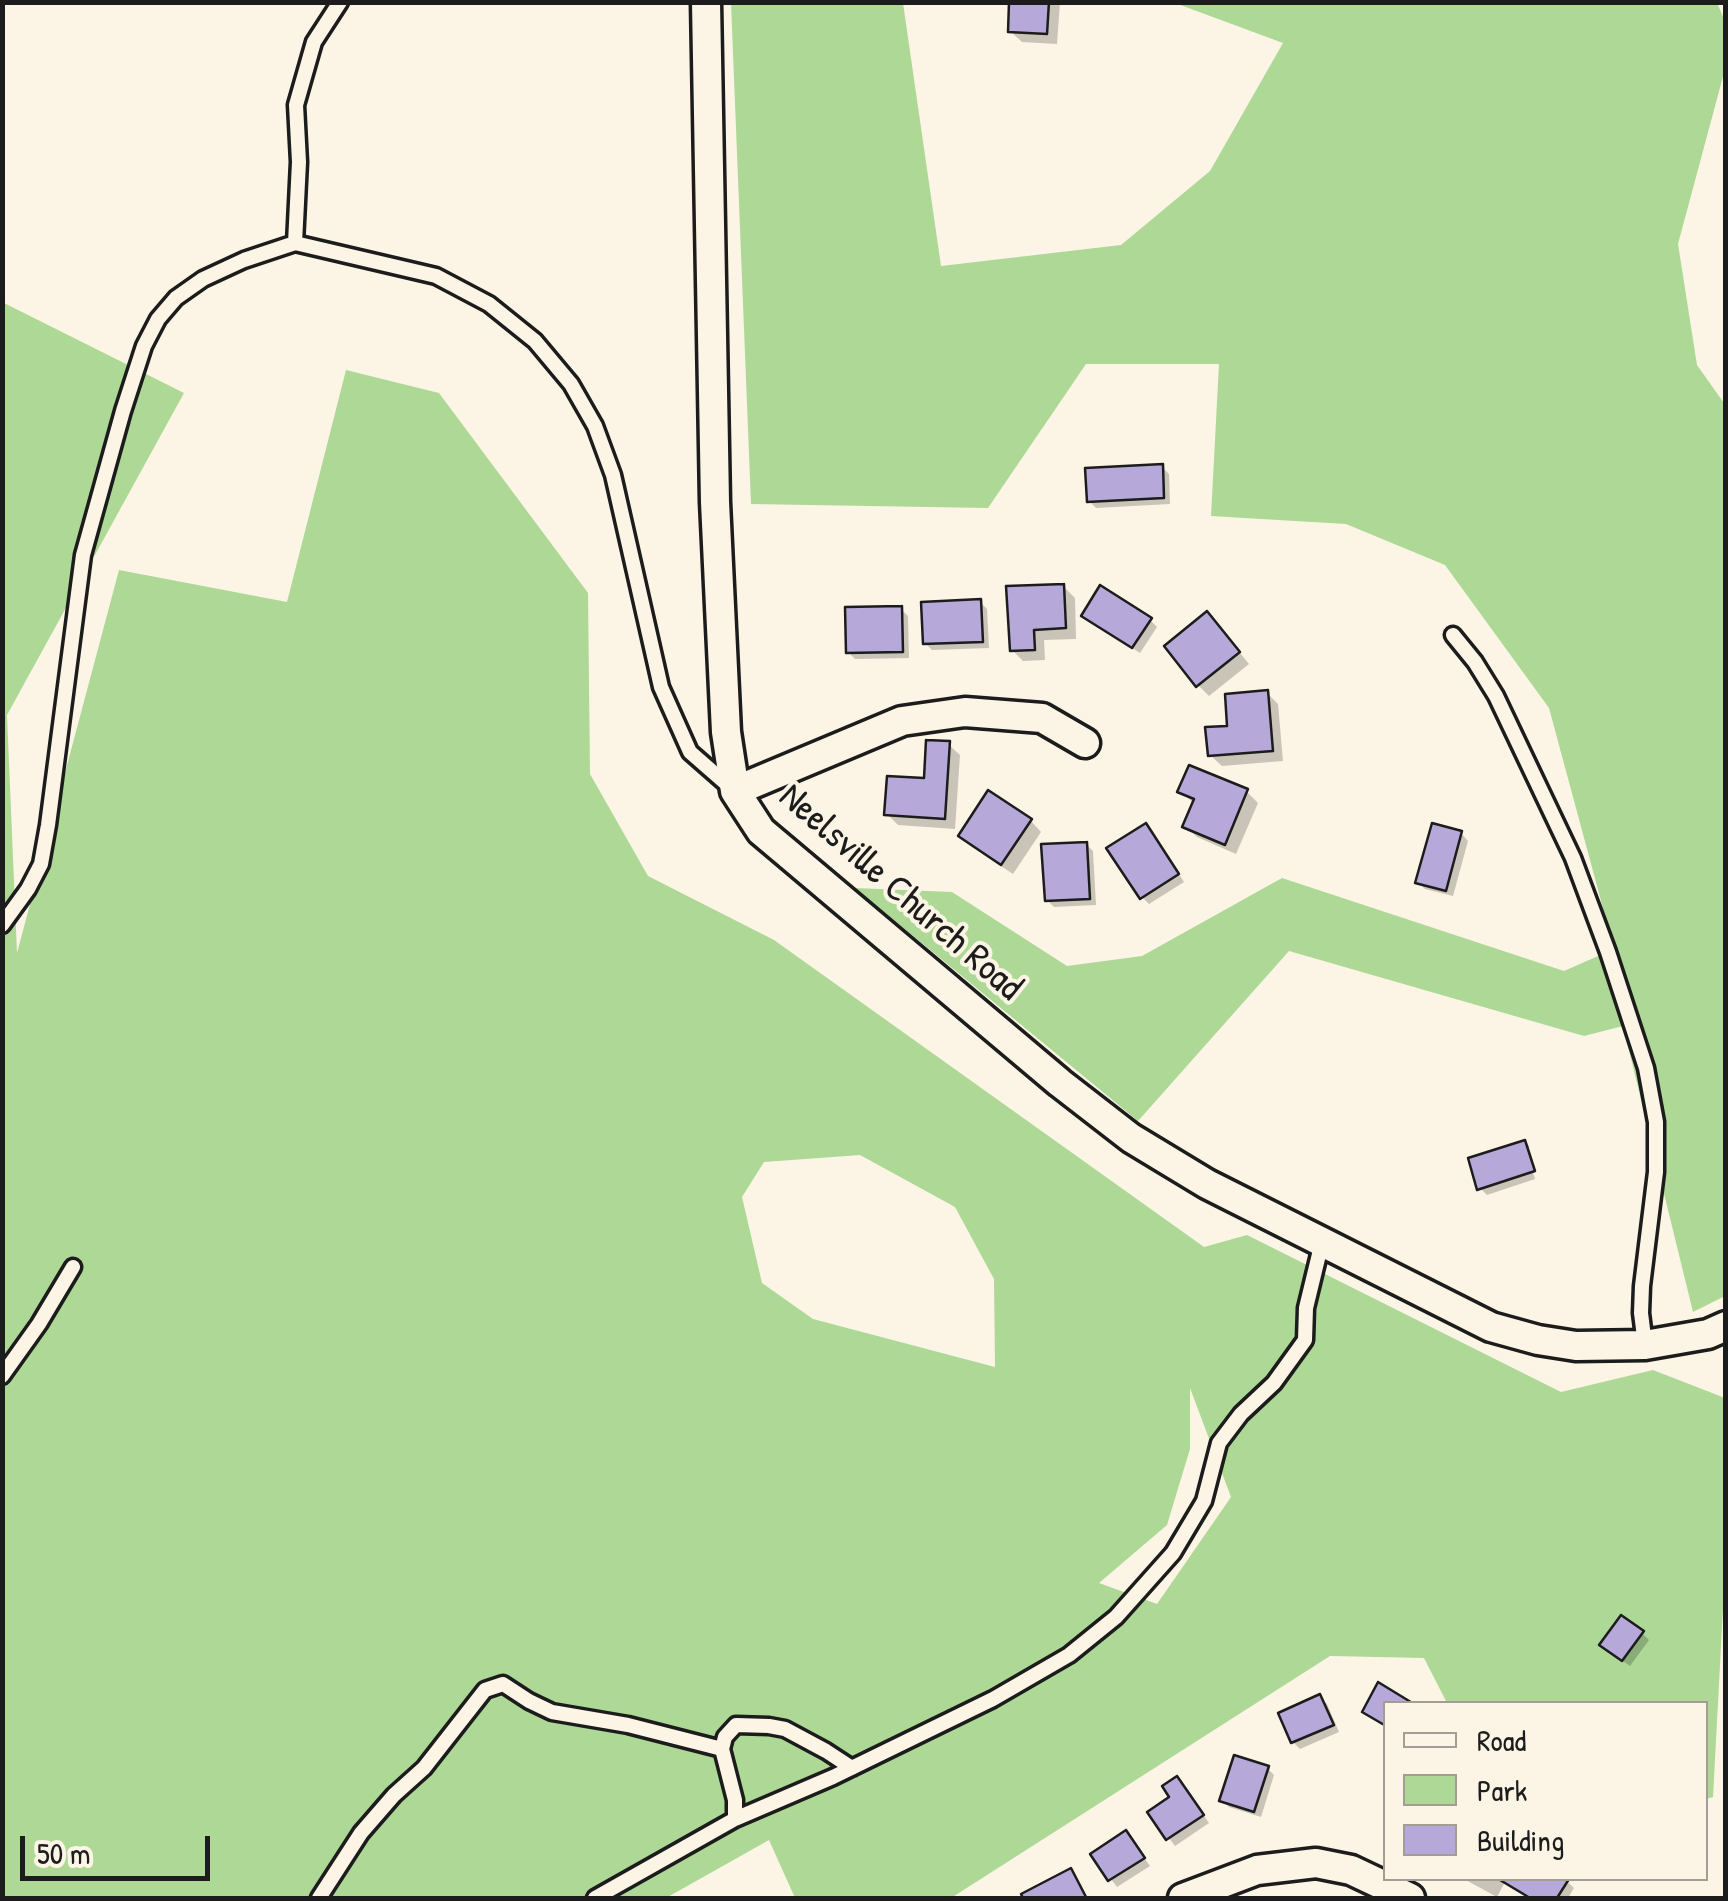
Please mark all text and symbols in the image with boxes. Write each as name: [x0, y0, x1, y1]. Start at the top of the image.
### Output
street label: Neelsville Church Road: [769, 775, 1031, 1011]
legend: [1383, 1701, 1708, 1881]
text: Road: [1477, 1720, 1526, 1760]
text: Park: [1477, 1770, 1527, 1810]
scale bar: [25, 1816, 215, 1878]
text: Building: [1477, 1820, 1564, 1860]
text: 50 m: [37, 1833, 90, 1873]

